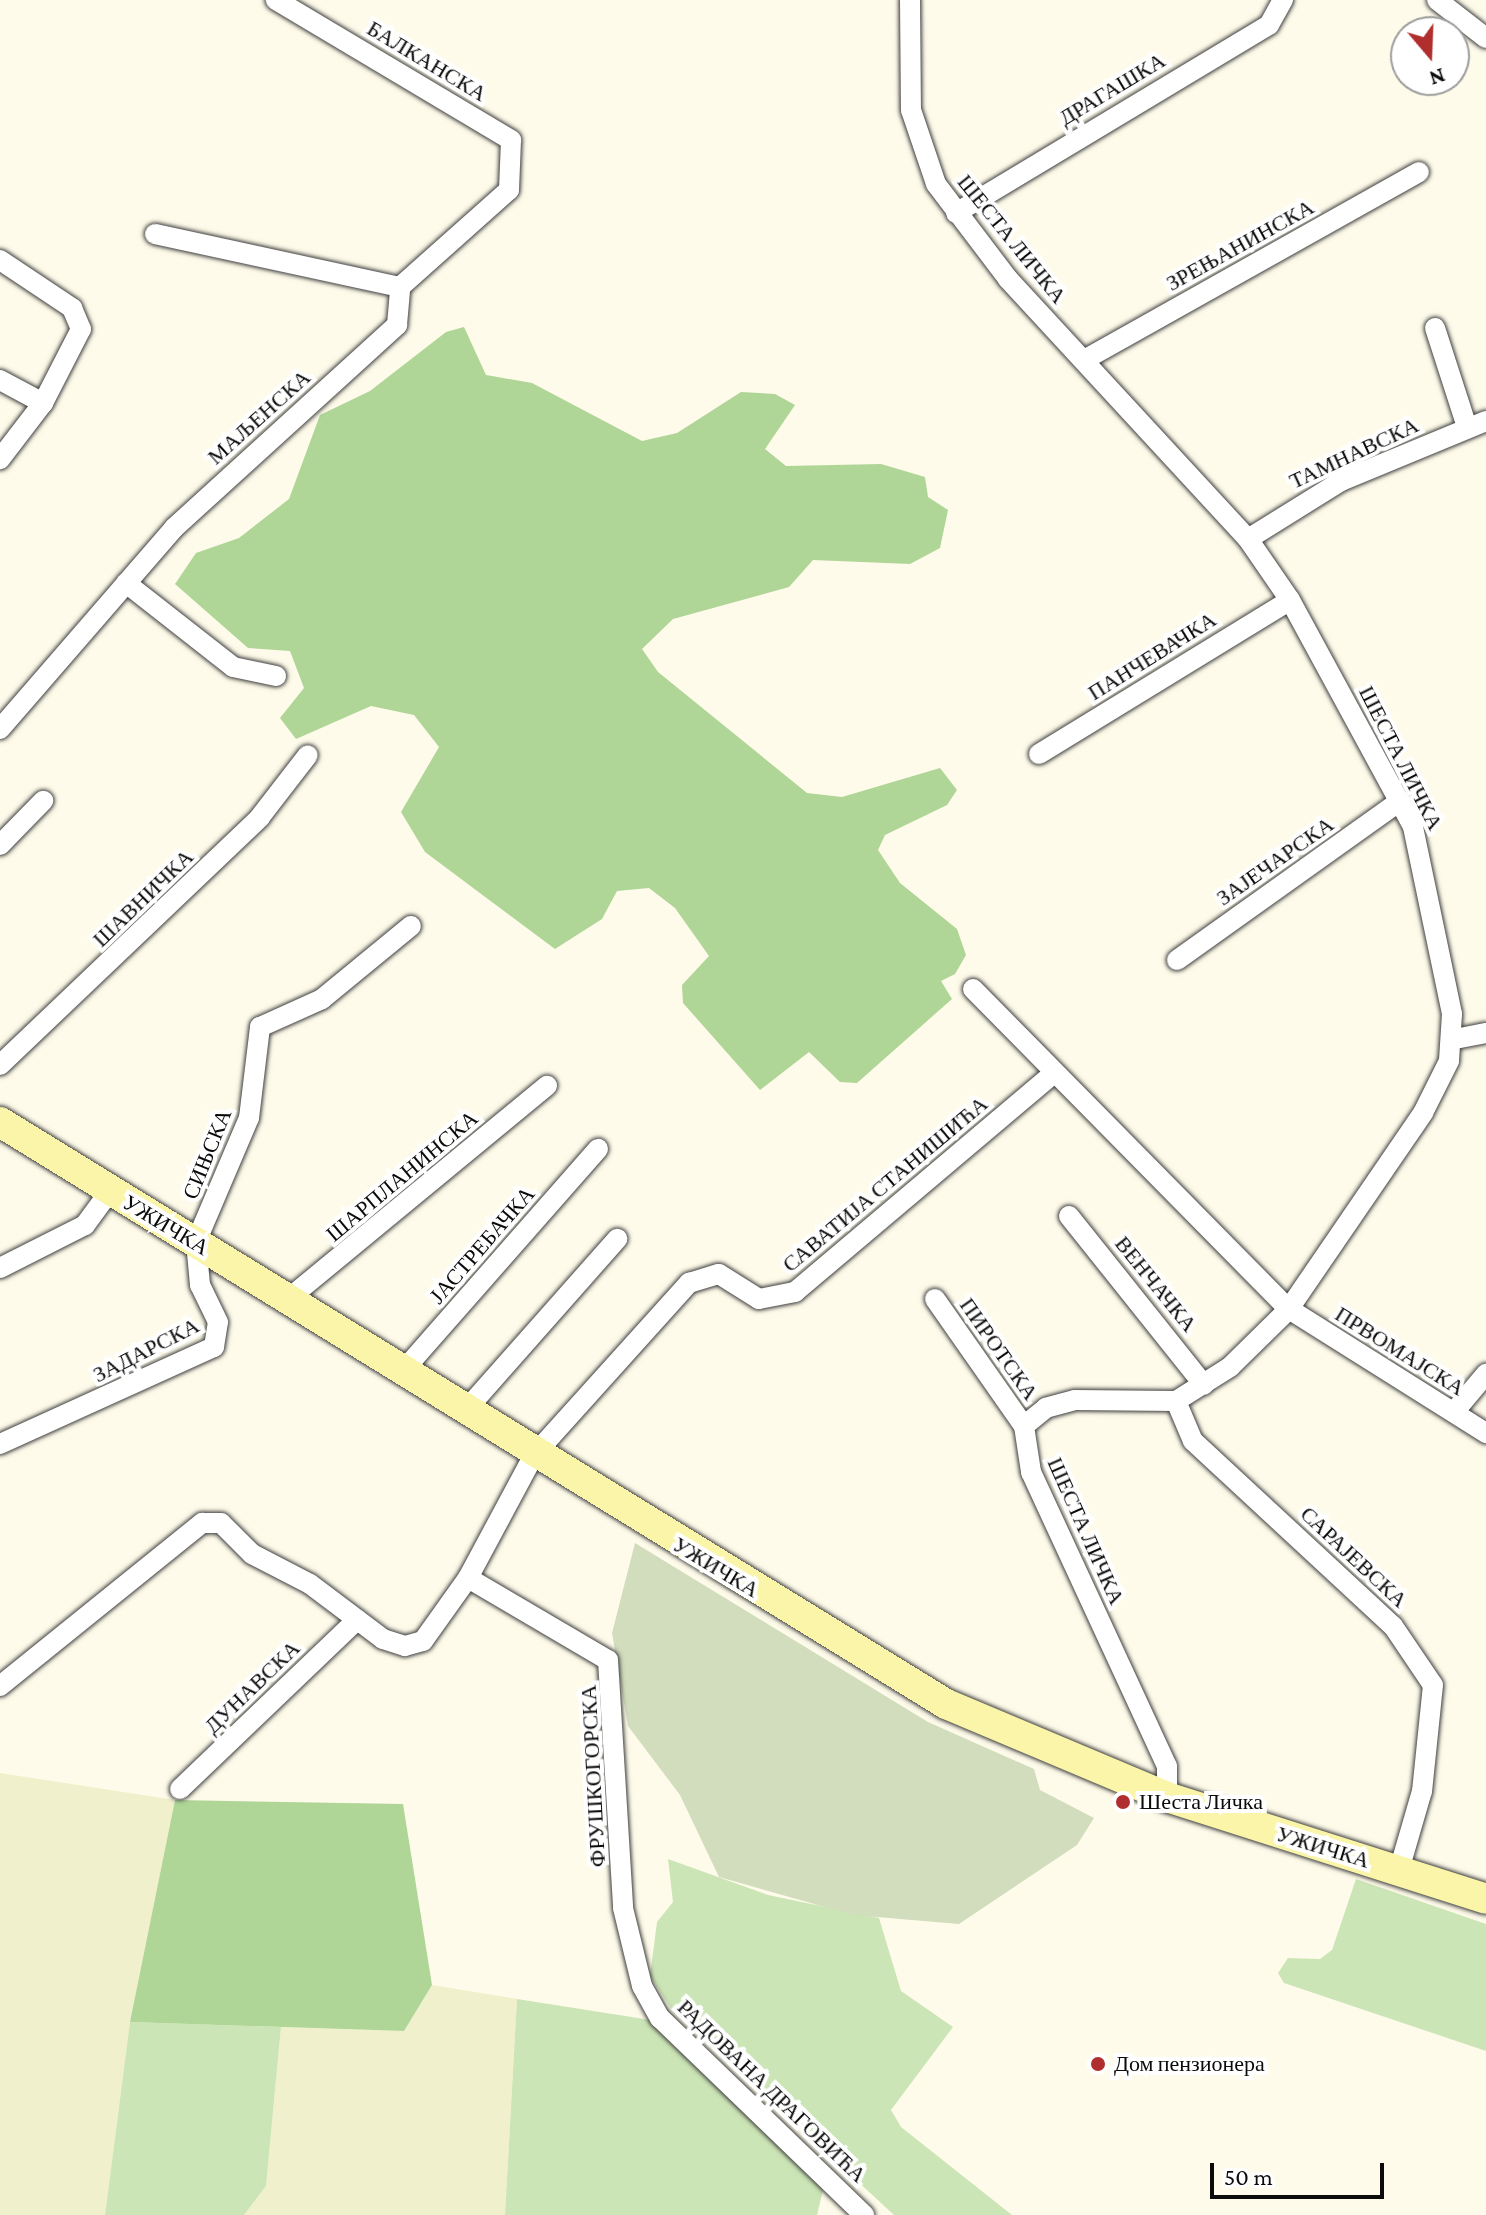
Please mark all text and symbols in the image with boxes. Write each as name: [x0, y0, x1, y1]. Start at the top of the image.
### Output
street label: БАЛКАНСКА: [362, 15, 492, 107]
north arrow: [1390, 16, 1470, 96]
street label: ДРАГАШКА: [1054, 47, 1170, 131]
text: N: [1426, 63, 1448, 92]
street label: ШЕСТА ЛИЧКА: [952, 169, 1072, 309]
street label: ЗРЕЊАНИНСКА: [1162, 194, 1318, 296]
street label: МАЉЕНСКА: [202, 364, 316, 470]
street label: ТАМНАВСКА: [1285, 412, 1423, 494]
street label: ПАНЧЕВАЧКА: [1083, 606, 1221, 706]
street label: ШЕСТА ЛИЧКА: [1353, 681, 1449, 835]
street label: ЗАЈЕЧАРСКА: [1211, 811, 1339, 911]
street label: ШАВНИЧКА: [87, 844, 199, 952]
street label: САВАТИЈА СТАНИШИЋА: [777, 1090, 993, 1278]
street label: СИЊСКА: [177, 1105, 237, 1203]
street label: ШАРПЛАНИНСКА: [321, 1105, 483, 1247]
street label: ЈАСТРЕБАЧКА: [424, 1181, 540, 1309]
street label: УЖИЧКА: [118, 1189, 214, 1261]
street label: ВЕНЧАЧКА: [1109, 1231, 1203, 1337]
street label: ПИРОТСКА: [954, 1293, 1044, 1405]
street label: ПРВОМАЈСКА: [1330, 1301, 1470, 1401]
street label: ЗАДАРСКА: [89, 1312, 203, 1388]
street label: ШЕСТА ЛИЧКА: [1042, 1453, 1130, 1609]
street label: САРАЈЕВСКА: [1295, 1501, 1413, 1613]
street label: УЖИЧКА: [668, 1531, 764, 1603]
street label: ДУНАВСКА: [199, 1635, 305, 1739]
street label: ФРУШКОГОРСКА: [575, 1684, 611, 1868]
place label: Шеста Личка: [1139, 1789, 1263, 1815]
marker: Шеста Личка: [1114, 1793, 1132, 1811]
street label: УЖИЧКА: [1273, 1820, 1373, 1874]
street label: РАДОВАНА ДРАГОВИЋА: [672, 1994, 872, 2188]
place label: Дом пензионера: [1114, 2051, 1265, 2077]
marker: Дом пензионера: [1089, 2055, 1107, 2073]
scale bar: [1214, 2147, 1388, 2197]
text: 50 m: [1224, 2163, 1273, 2190]

